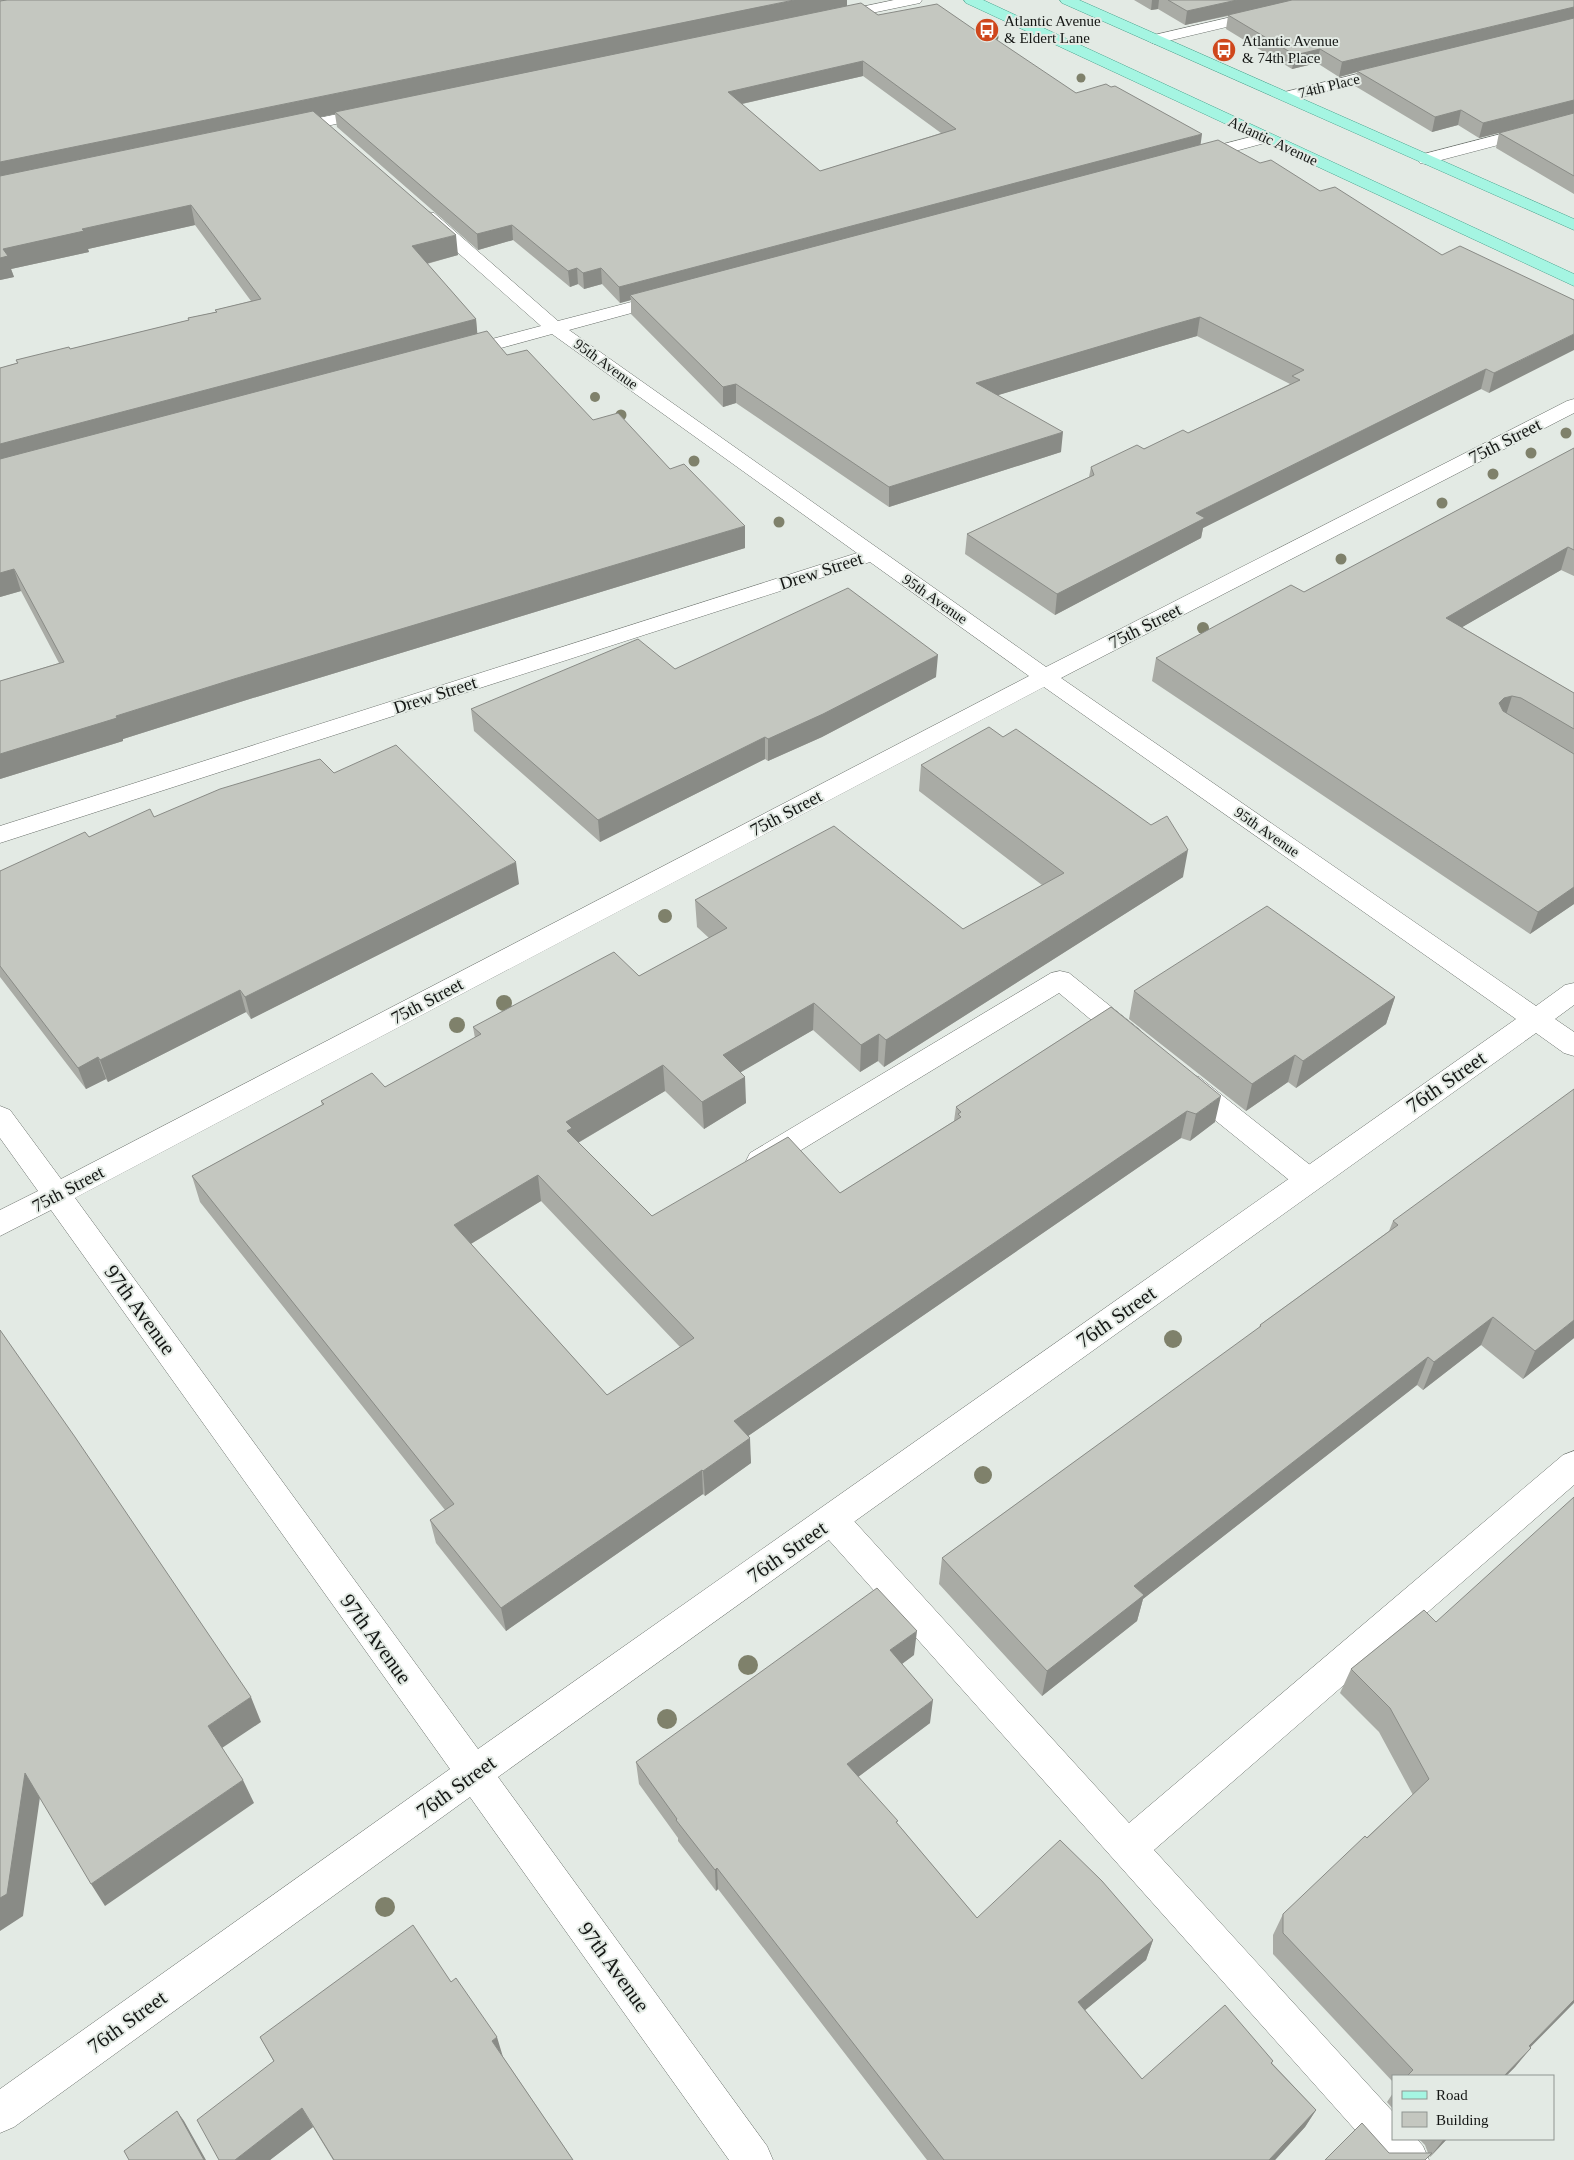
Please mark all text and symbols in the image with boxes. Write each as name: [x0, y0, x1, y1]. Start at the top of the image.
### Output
place label: Atlantic Avenue & Eldert Lane: [1004, 13, 1101, 46]
bus stop icon: Atlantic Avenue & Eldert Lane: [974, 17, 1000, 43]
place label: Atlantic Avenue & 74th Place: [1242, 33, 1339, 66]
bus stop icon: Atlantic Avenue & 74th Place: [1211, 37, 1237, 63]
street label: 74th Place: [1297, 71, 1362, 101]
street label: Atlantic Avenue: [1226, 113, 1321, 169]
street label: 95th Avenue: [571, 335, 641, 393]
street label: 75th Street: [1465, 414, 1545, 468]
street label: Drew Street: [777, 548, 865, 594]
street label: 95th Avenue: [900, 571, 971, 627]
street label: 75th Street: [1105, 599, 1185, 653]
street label: Drew Street: [391, 672, 479, 718]
street label: 75th Street: [747, 786, 825, 840]
street label: 95th Avenue: [1232, 804, 1303, 860]
street label: 75th Street: [388, 974, 466, 1028]
street label: 76th Street: [1402, 1046, 1491, 1118]
street label: 75th Street: [29, 1162, 107, 1216]
street label: 97th Avenue: [99, 1260, 181, 1360]
street label: 76th Street: [1072, 1281, 1161, 1353]
street label: 76th Street: [743, 1516, 832, 1588]
street label: 97th Avenue: [335, 1589, 417, 1689]
street label: 76th Street: [412, 1750, 500, 1824]
street label: 97th Avenue: [573, 1917, 655, 2017]
street label: 76th Street: [83, 1985, 171, 2059]
legend: [1392, 2075, 1554, 2140]
text: Road: [1436, 2087, 1468, 2103]
text: Building: [1436, 2112, 1489, 2128]

